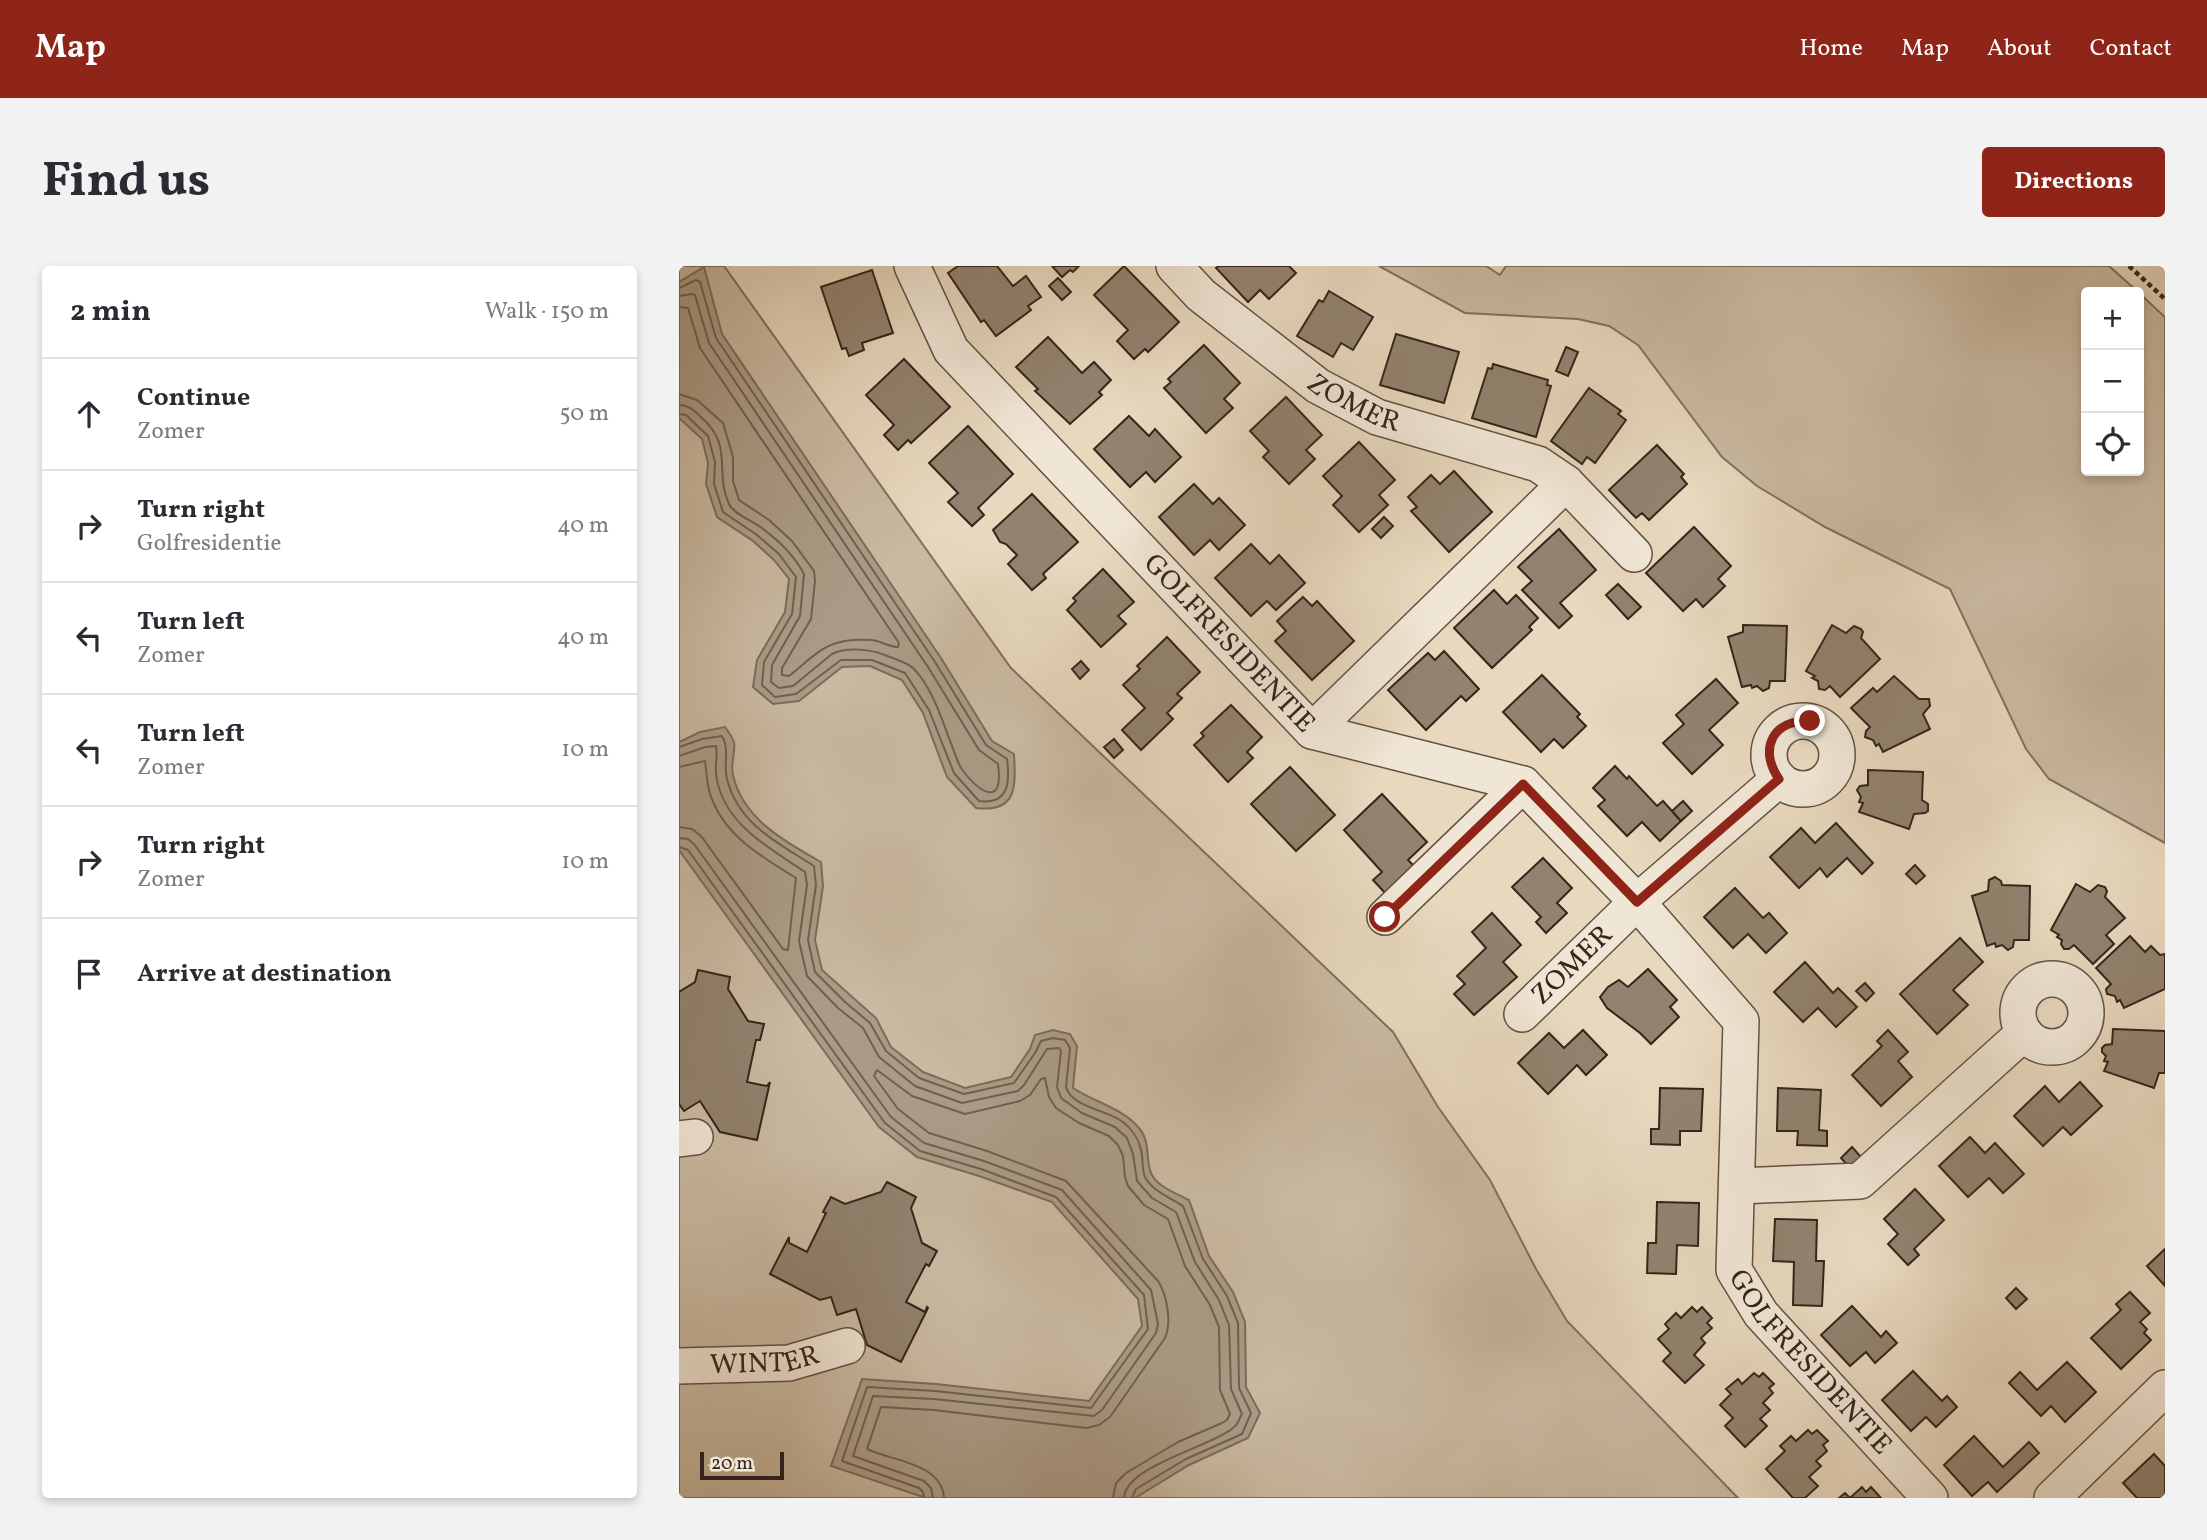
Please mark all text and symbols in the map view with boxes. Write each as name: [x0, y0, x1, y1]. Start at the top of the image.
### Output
text: Map: [35, 26, 106, 72]
text: Home: [1799, 32, 1863, 66]
text: Map: [1901, 32, 1949, 66]
text: About: [1987, 32, 2052, 66]
text: Contact: [2090, 32, 2172, 66]
button: Directions: [1982, 147, 2165, 217]
text: Find us: [42, 148, 210, 217]
map controls: [2081, 287, 2144, 476]
button: +: [2081, 287, 2144, 350]
text: 2 min: [70, 291, 151, 333]
text: Walk · 150 m: [485, 296, 609, 328]
button: −: [2081, 350, 2144, 413]
street label: ZOMER: [1298, 365, 1405, 442]
text: Continue: [137, 380, 250, 416]
icon: ahead: [70, 395, 108, 433]
text: 50 m: [560, 398, 609, 430]
button: locate: [2081, 413, 2144, 476]
text: Zomer: [137, 416, 205, 448]
text: Turn right: [137, 492, 265, 528]
icon: right: [70, 507, 108, 545]
text: 40 m: [557, 510, 609, 542]
text: Golfresidentie: [137, 528, 281, 560]
street label: GOLFRESIDENTIE: [1134, 545, 1324, 742]
text: Turn left: [137, 604, 245, 640]
icon: left: [70, 619, 108, 657]
text: 40 m: [557, 622, 609, 654]
text: Zomer: [137, 640, 205, 672]
route end: [1794, 705, 1825, 736]
text: Turn left: [137, 716, 245, 752]
icon: left: [70, 731, 108, 769]
text: 10 m: [561, 734, 609, 766]
text: Zomer: [137, 752, 205, 784]
text: Turn right: [137, 828, 265, 864]
icon: right: [70, 843, 108, 881]
text: 10 m: [561, 846, 609, 878]
text: Zomer: [137, 864, 205, 896]
route start: [1369, 901, 1400, 932]
street label: ZOMER: [1523, 916, 1622, 1014]
icon: arrive: [70, 955, 108, 993]
text: Arrive at destination: [137, 956, 392, 992]
street label: GOLFRESIDENTIE: [1719, 1262, 1901, 1464]
street label: WINTER: [709, 1336, 824, 1385]
scale bar: [700, 1449, 784, 1481]
text: 20 m: [711, 1451, 753, 1477]

